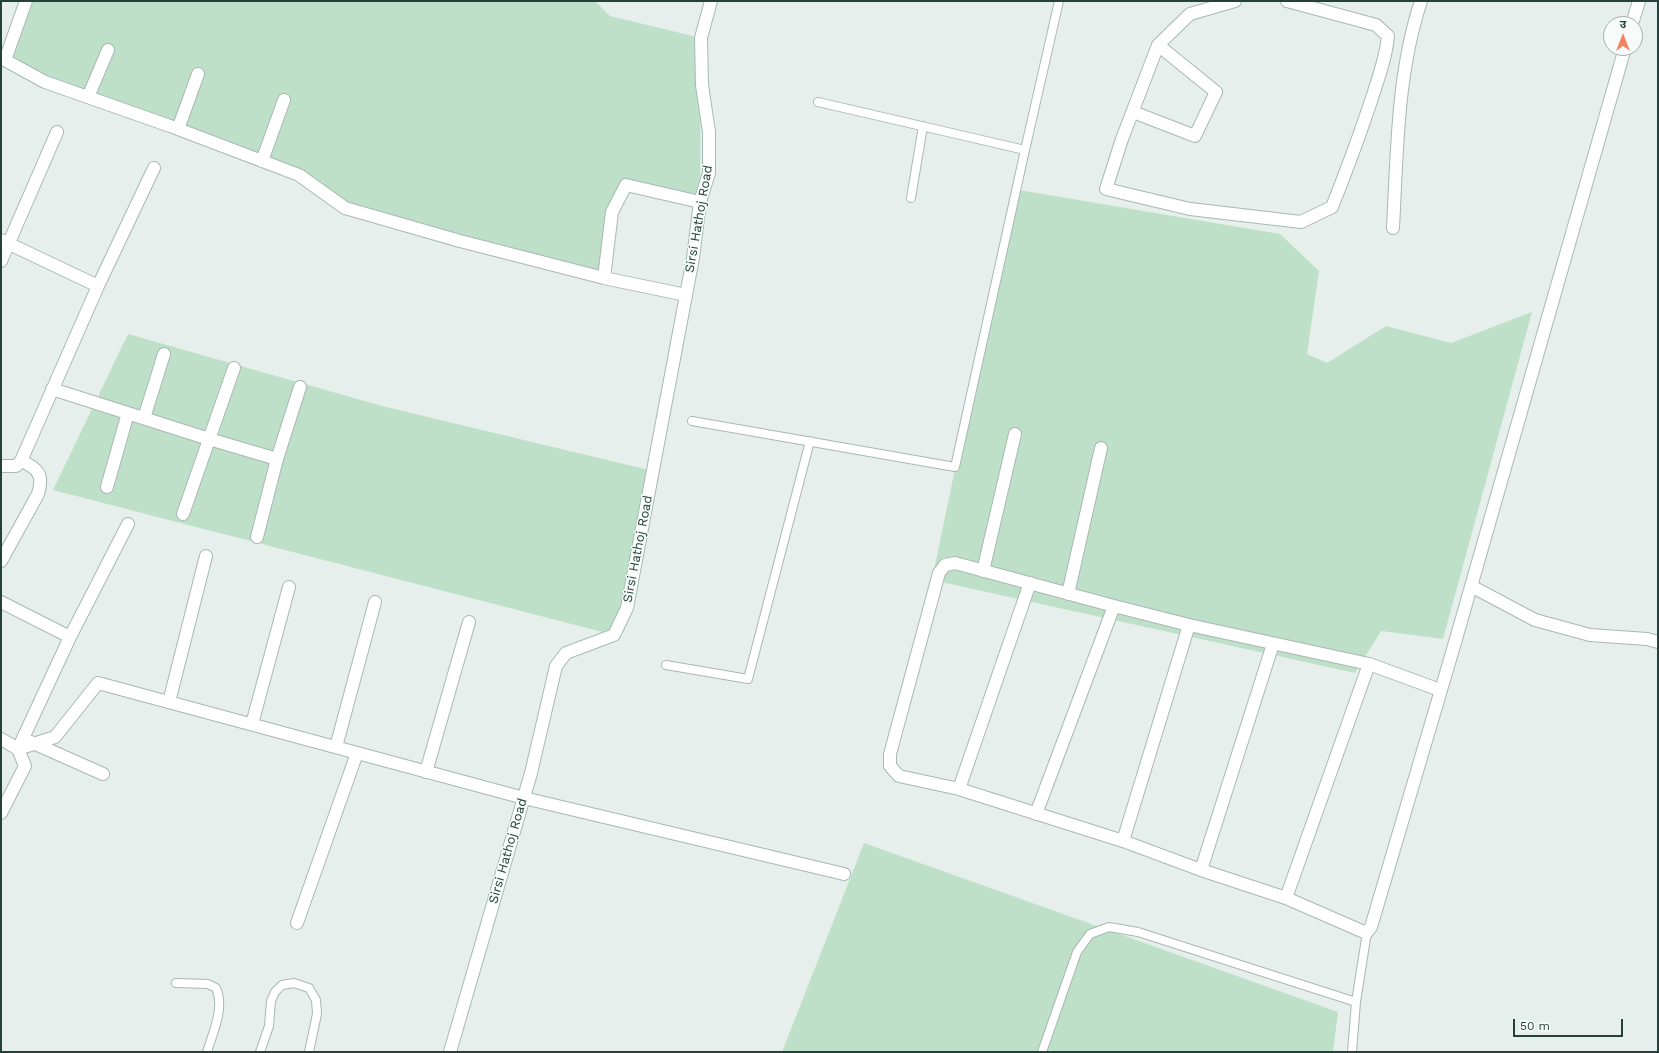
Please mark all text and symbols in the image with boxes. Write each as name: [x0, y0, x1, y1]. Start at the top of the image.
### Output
north arrow: [1603, 16, 1643, 56]
text: उ: [1620, 18, 1626, 31]
street label: Sirsi Hathoj Road: [682, 164, 716, 274]
street label: Sirsi Hathoj Road: [620, 494, 656, 604]
street label: Sirsi Hathoj Road: [485, 796, 531, 906]
scale bar: [1515, 1011, 1625, 1037]
text: 50 m: [1520, 1019, 1550, 1033]

